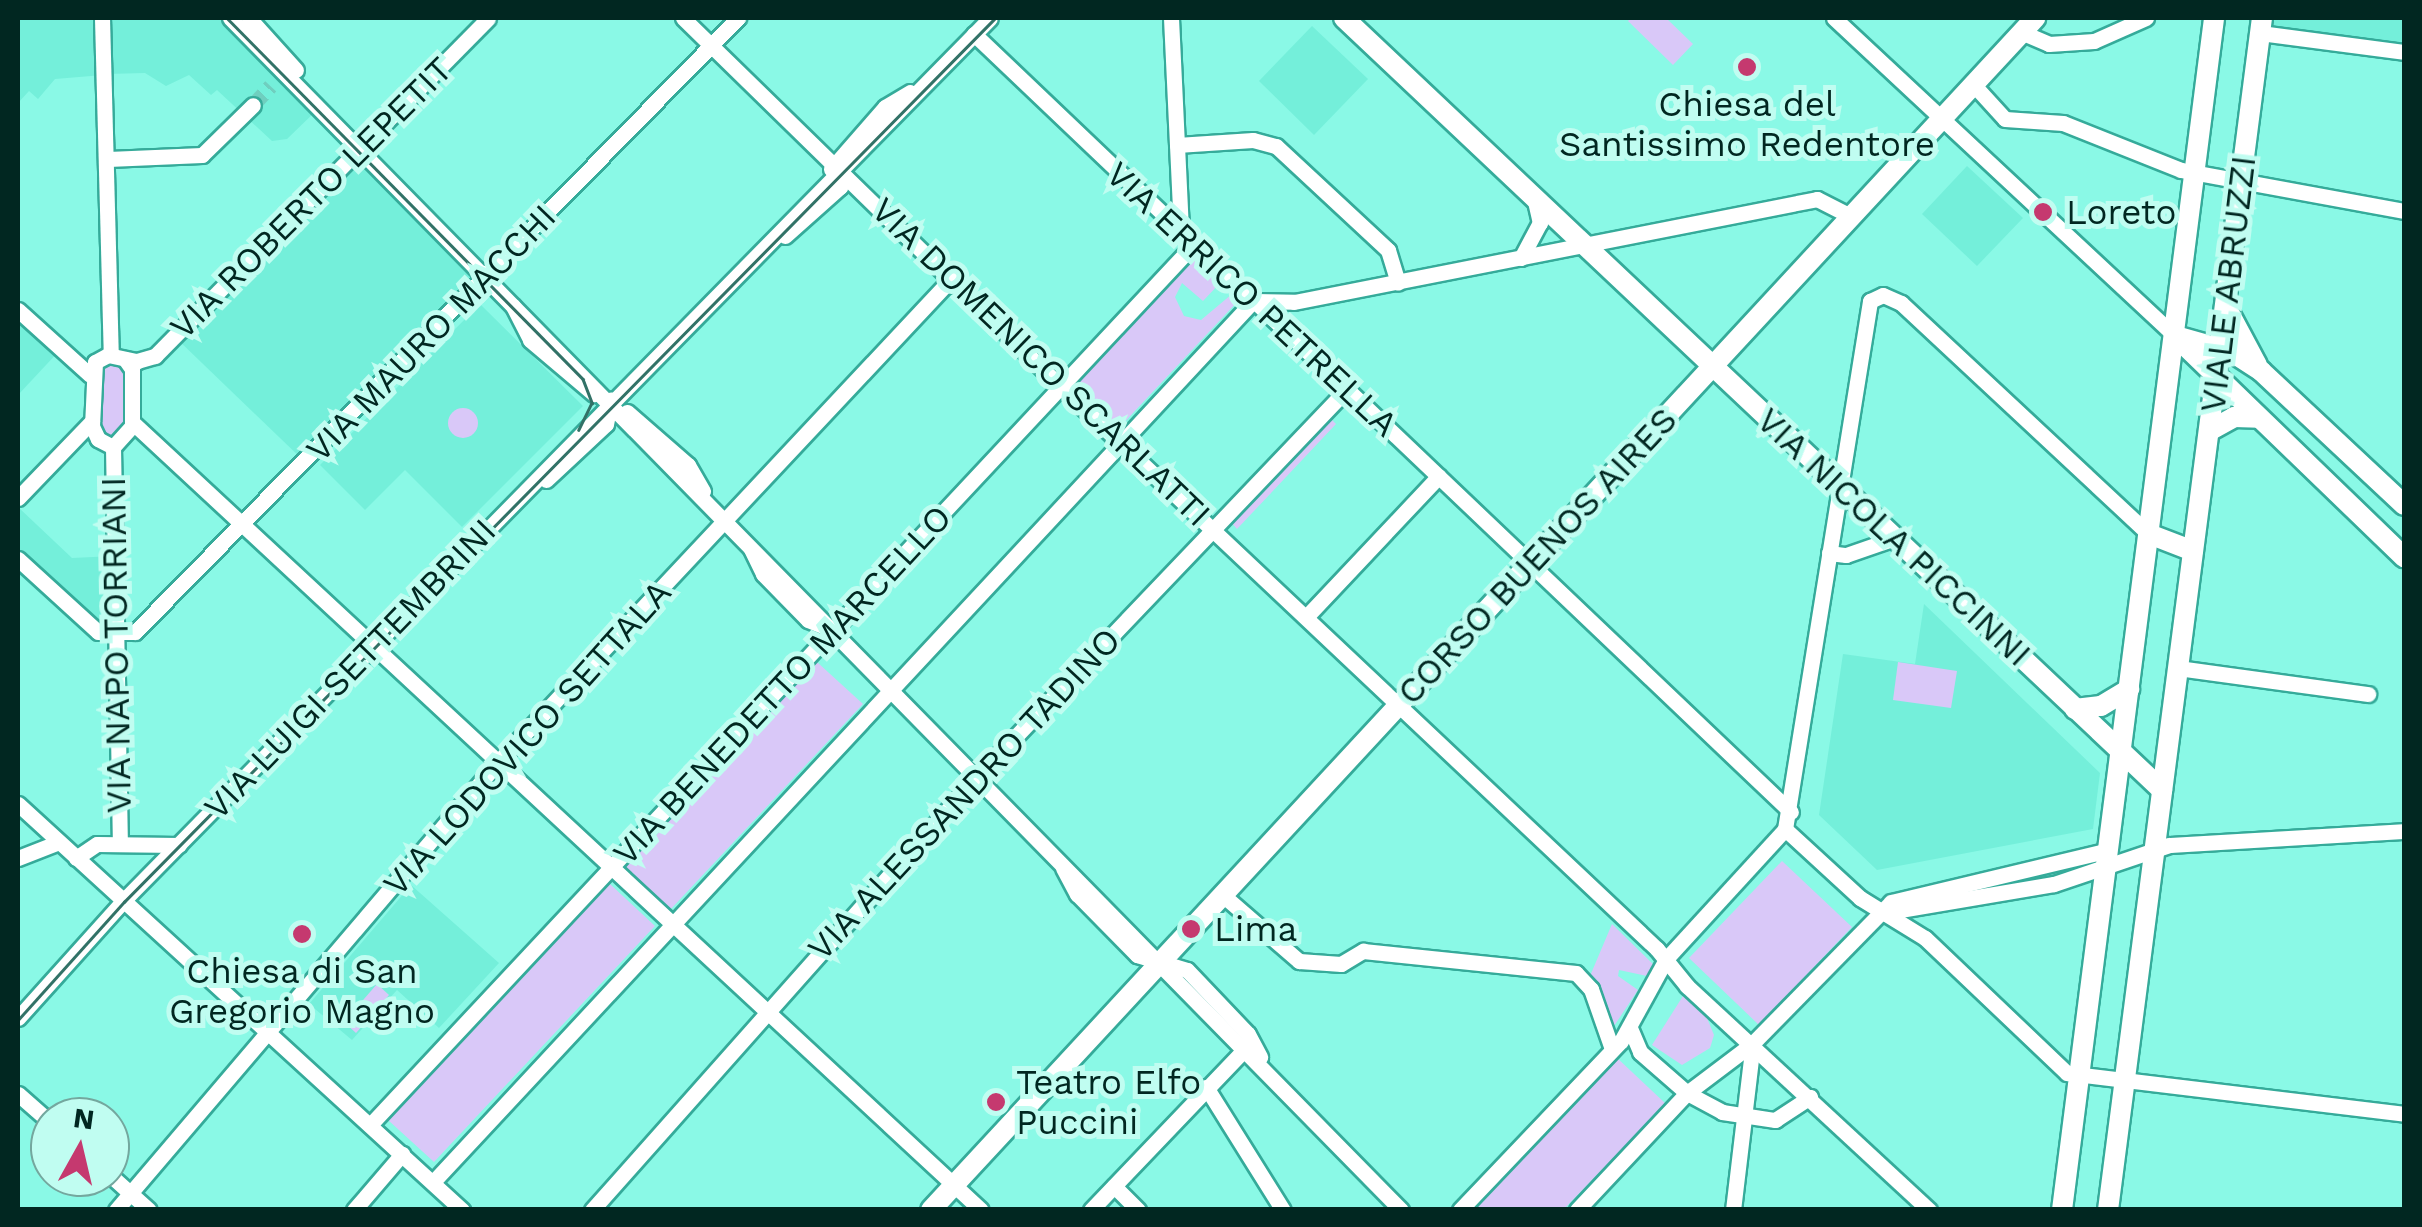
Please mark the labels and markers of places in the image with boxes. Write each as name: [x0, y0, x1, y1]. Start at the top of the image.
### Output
marker: Chiesa del Santissimo Redentore: [1736, 56, 1758, 78]
place label: Chiesa del Santissimo Redentore: [1559, 83, 1935, 165]
place label: Loreto: [2066, 191, 2176, 233]
marker: Loreto: [2030, 199, 2056, 225]
place label: Lima: [1214, 908, 1297, 950]
marker: Lima: [1178, 916, 1204, 942]
marker: Chiesa di San Gregorio Magno: [291, 923, 313, 945]
place label: Chiesa di San Gregorio Magno: [169, 950, 435, 1032]
place label: Teatro Elfo Puccini: [1016, 1061, 1201, 1143]
marker: Teatro Elfo Puccini: [985, 1091, 1007, 1113]

